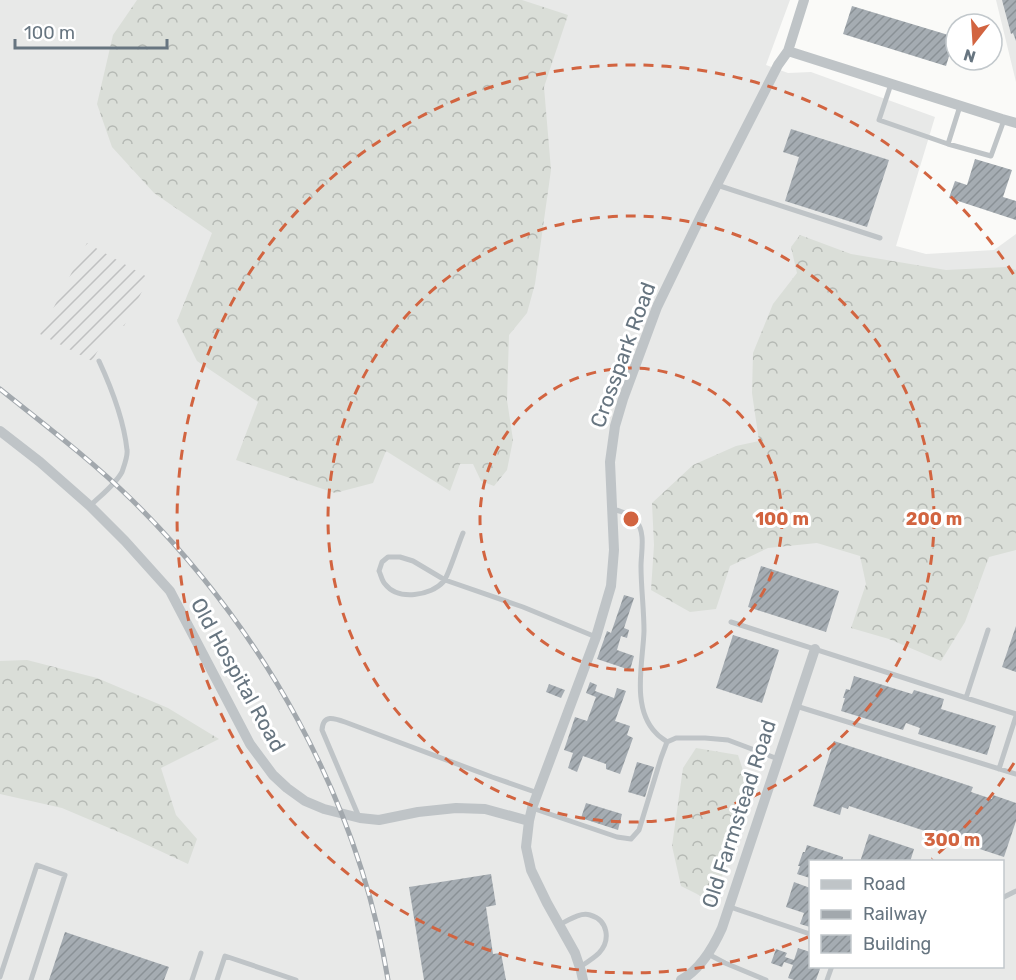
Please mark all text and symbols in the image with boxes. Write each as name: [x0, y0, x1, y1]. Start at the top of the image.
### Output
scale bar: [15, 12, 166, 50]
north arrow: [944, 12, 1004, 72]
text: 100 m: [24, 22, 75, 44]
text: N: [961, 45, 978, 67]
street label: Crosspark Road: [585, 279, 660, 431]
text: 100 m: [755, 508, 809, 530]
text: 200 m: [906, 508, 962, 530]
centre of rings: [621, 509, 641, 529]
street label: Old Hospital Road: [186, 593, 291, 756]
street label: Old Farmstead Road: [696, 717, 781, 911]
text: 300 m: [924, 829, 980, 851]
legend: [809, 860, 1004, 968]
text: Road: [863, 873, 906, 895]
text: Railway: [863, 903, 927, 925]
text: Building: [863, 933, 931, 955]

